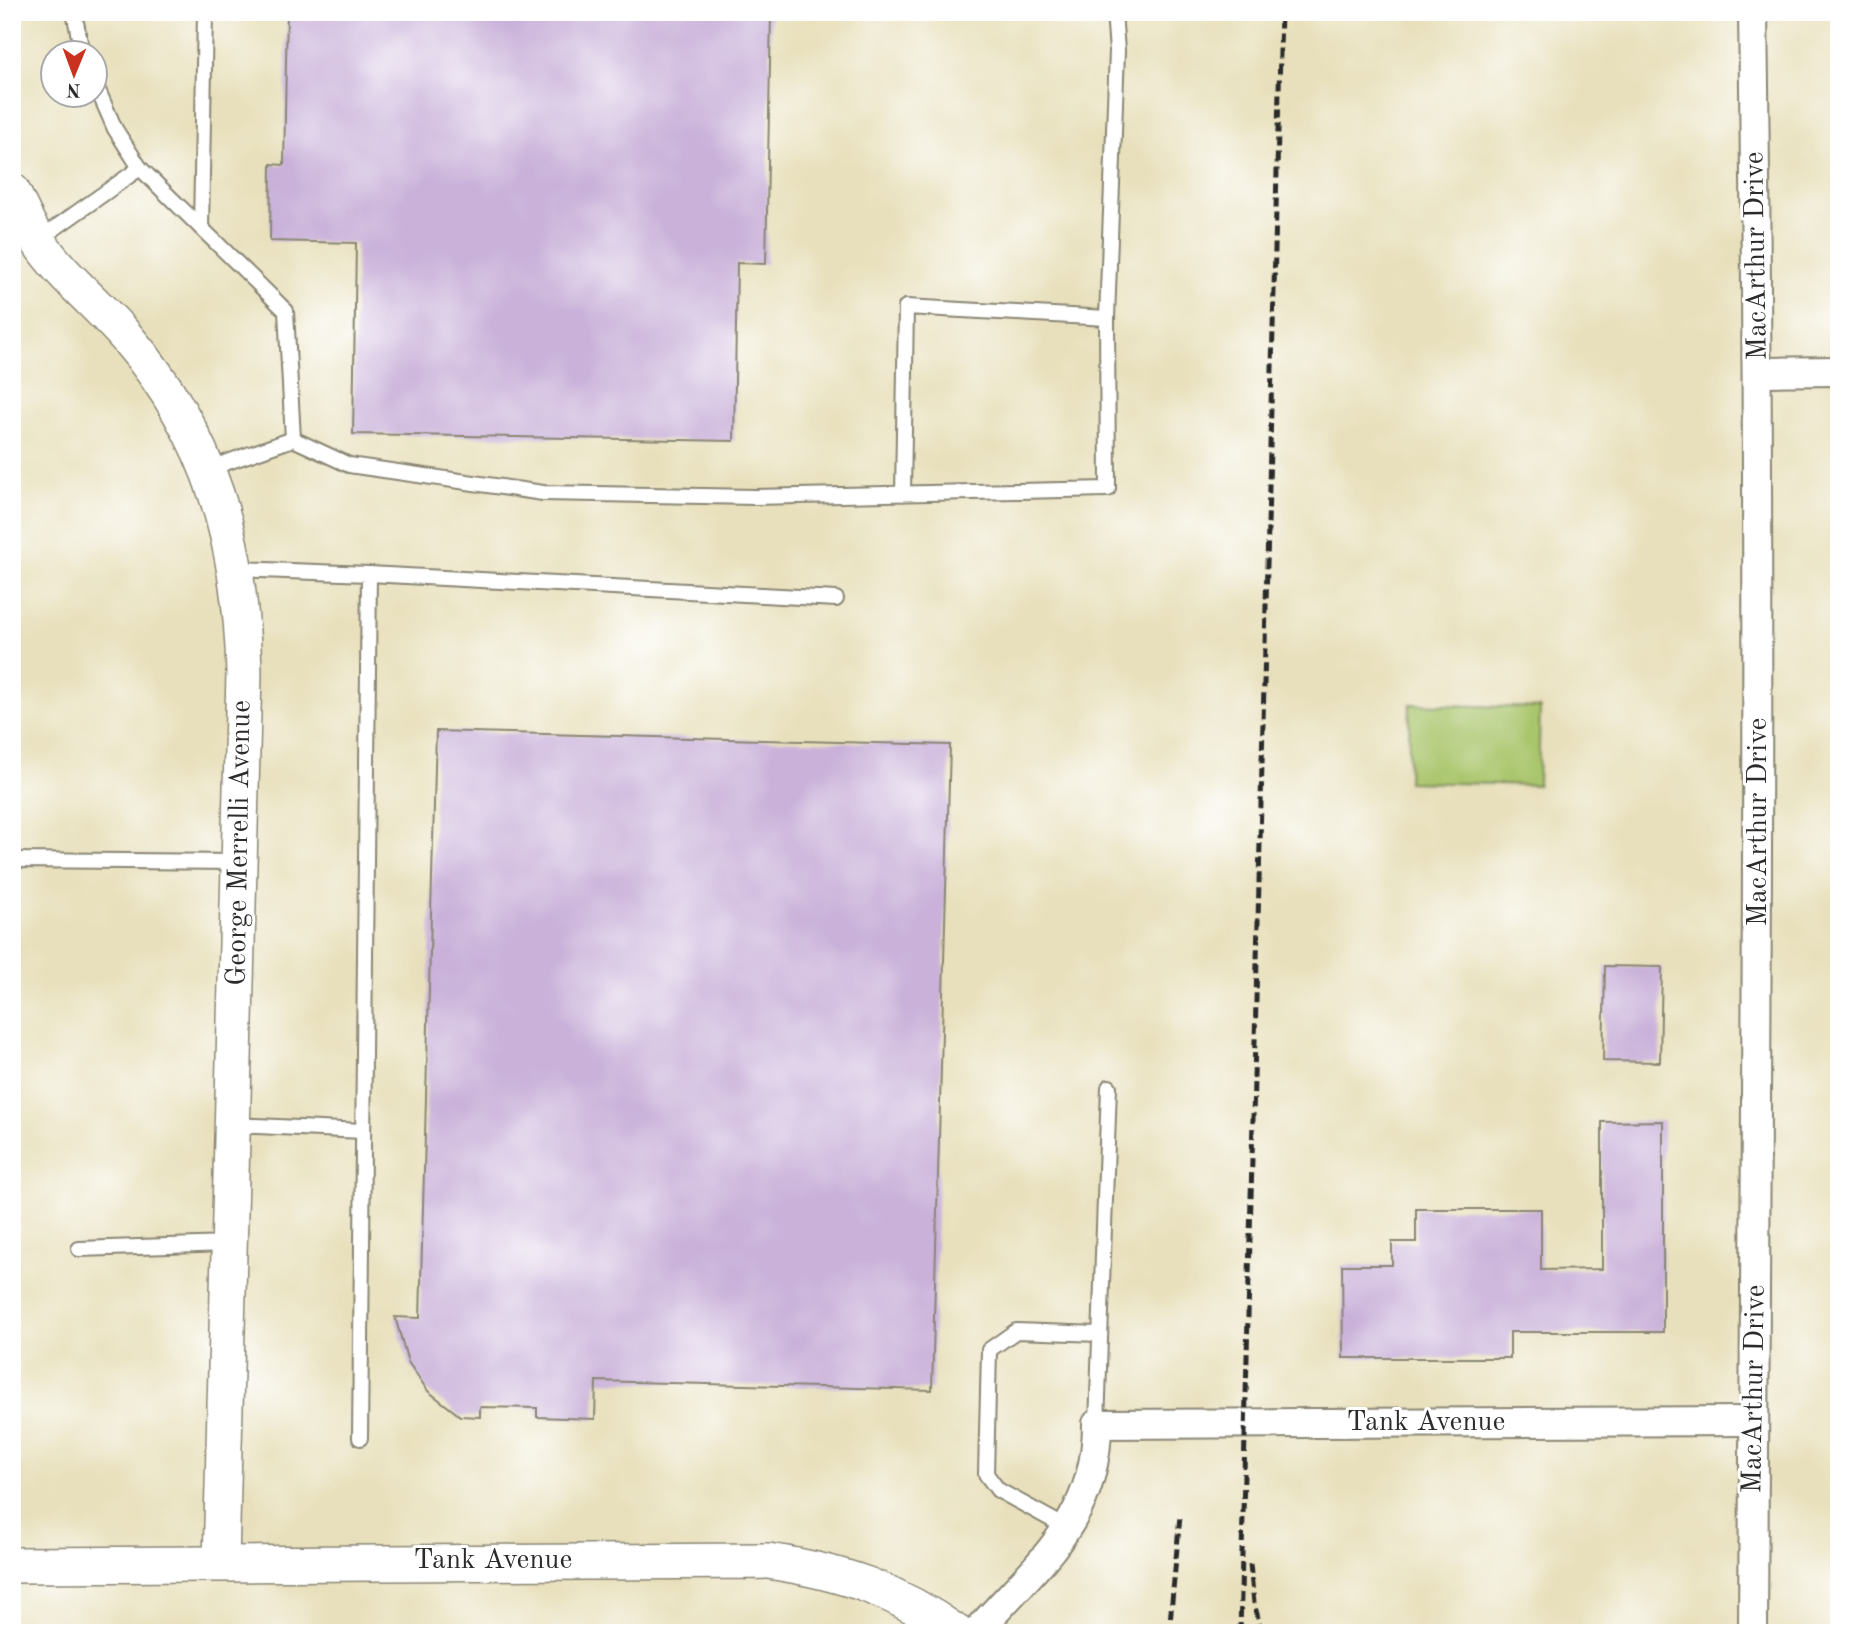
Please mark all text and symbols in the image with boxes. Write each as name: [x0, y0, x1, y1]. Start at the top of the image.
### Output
north arrow: [38, 38, 108, 108]
text: N: [66, 79, 81, 98]
street label: MacArthur Drive: [1741, 151, 1773, 361]
street label: George Merrelli Avenue: [224, 700, 256, 986]
street label: MacArthur Drive: [1745, 718, 1773, 926]
street label: MacArthur Drive: [1739, 1284, 1771, 1494]
street label: Tank Avenue: [1347, 1409, 1505, 1437]
street label: Tank Avenue: [414, 1547, 572, 1575]

